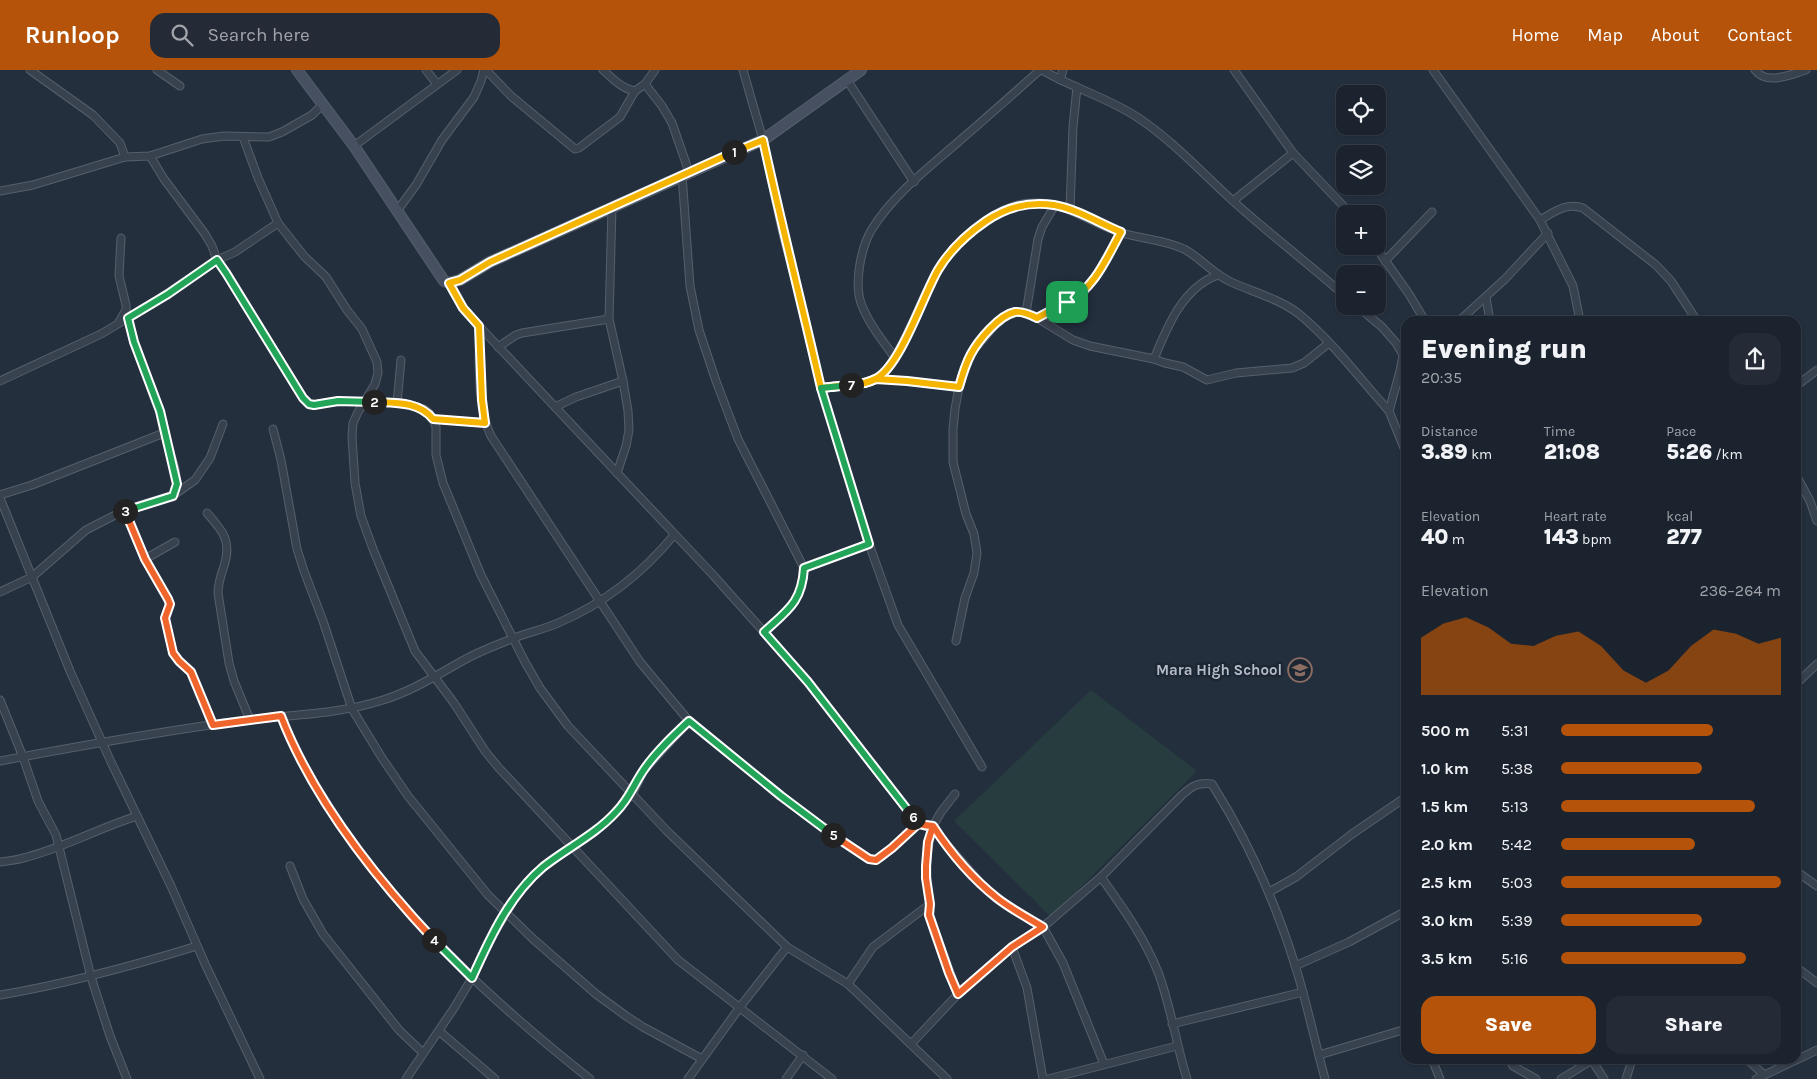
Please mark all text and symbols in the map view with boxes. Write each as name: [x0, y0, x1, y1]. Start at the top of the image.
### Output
search box: [150, 13, 500, 58]
text: Runloop: [25, 21, 120, 49]
icon: search: [168, 21, 196, 49]
text: Search here: [208, 24, 310, 46]
text: Home: [1511, 24, 1559, 46]
text: Map: [1587, 24, 1623, 46]
text: About: [1651, 24, 1700, 46]
text: Contact: [1728, 24, 1792, 46]
map controls: [1336, 85, 1386, 315]
button: locate: [1336, 85, 1386, 135]
pin: 1: [722, 140, 746, 164]
text: 1: [732, 144, 737, 161]
button: layers: [1336, 145, 1386, 195]
button: +: [1336, 205, 1386, 255]
button: −: [1336, 265, 1386, 315]
pin: [1046, 281, 1088, 323]
icon: arrive: [1053, 288, 1081, 316]
text: Evening run: [1421, 332, 1587, 365]
button: share: [1729, 333, 1781, 385]
text: 20:35: [1421, 368, 1462, 387]
pin: 7: [838, 372, 864, 398]
text: 7: [848, 377, 855, 394]
pin: 2: [362, 390, 386, 414]
text: 2: [370, 394, 379, 411]
text: Distance: [1421, 423, 1478, 440]
text: Time: [1544, 423, 1575, 440]
text: Pace: [1666, 423, 1696, 440]
text: 3.89: [1421, 440, 1468, 464]
text: 21:08: [1544, 440, 1600, 464]
text: 5:26: [1666, 440, 1712, 464]
text: km: [1468, 446, 1492, 463]
text: /km: [1712, 446, 1743, 463]
pin: 3: [112, 498, 138, 524]
text: 3: [121, 503, 130, 520]
text: Elevation: [1421, 508, 1480, 525]
text: Heart rate: [1544, 508, 1607, 525]
text: kcal: [1666, 508, 1693, 525]
text: 40: [1421, 525, 1448, 549]
text: 143: [1544, 525, 1579, 549]
text: 277: [1666, 525, 1702, 549]
text: m: [1448, 531, 1465, 548]
text: bpm: [1579, 531, 1612, 548]
text: Elevation: [1421, 581, 1489, 600]
text: 236–264 m: [1699, 581, 1781, 600]
school or university icon: Mara High School: [1287, 657, 1313, 683]
place label: Mara High School: [1156, 661, 1282, 679]
text: 500 m: [1421, 721, 1470, 740]
text: 5:31: [1501, 721, 1528, 740]
text: 1.0 km: [1421, 759, 1469, 778]
text: 5:38: [1501, 759, 1533, 778]
text: 1.5 km: [1421, 797, 1468, 816]
text: 5:13: [1501, 797, 1528, 816]
pin: 6: [900, 804, 926, 830]
text: 6: [909, 809, 918, 826]
pin: 5: [820, 822, 846, 848]
text: 5: [829, 827, 838, 844]
text: 2.0 km: [1421, 835, 1473, 854]
text: 5:42: [1501, 835, 1532, 854]
text: 2.5 km: [1421, 873, 1472, 892]
text: 5:03: [1501, 873, 1533, 892]
text: 3.0 km: [1421, 911, 1473, 930]
text: 5:39: [1501, 911, 1532, 930]
pin: 4: [422, 928, 446, 952]
text: 4: [430, 932, 439, 949]
text: 3.5 km: [1421, 949, 1472, 968]
text: 5:16: [1501, 949, 1528, 968]
button: Save: [1421, 996, 1596, 1054]
button: Share: [1606, 996, 1781, 1054]

